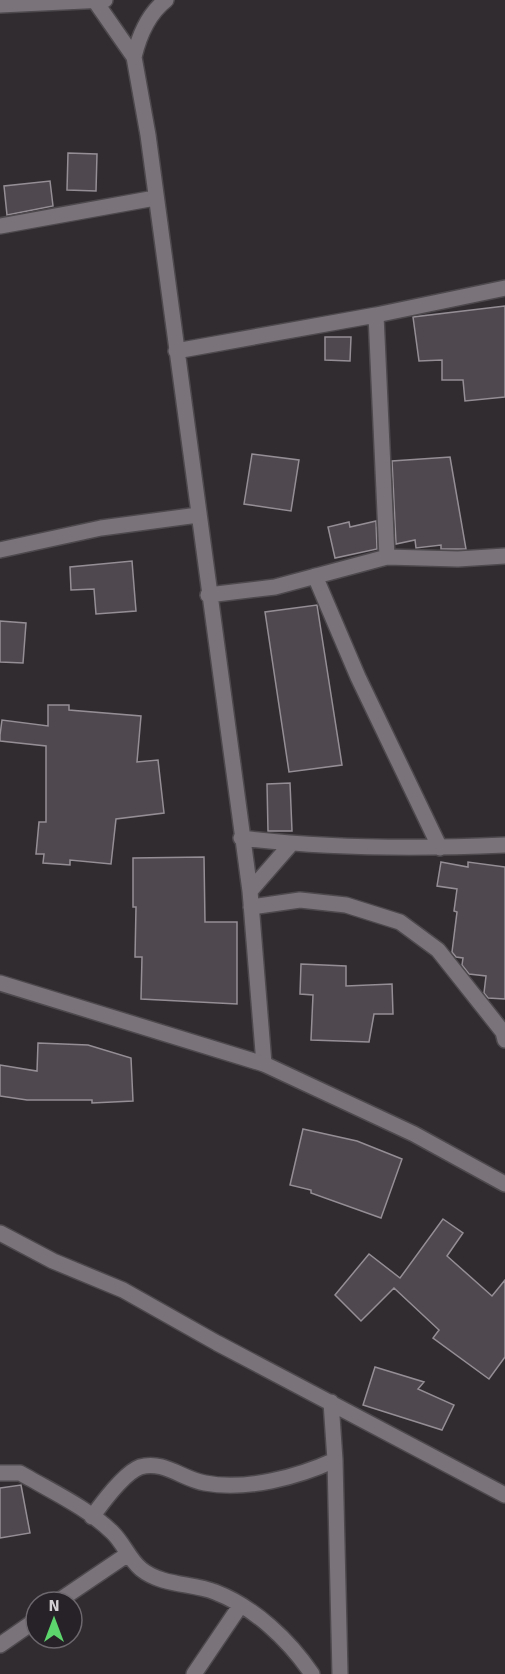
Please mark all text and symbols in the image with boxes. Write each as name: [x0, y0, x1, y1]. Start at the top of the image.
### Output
north arrow: [24, 1590, 84, 1650]
text: N: [48, 1596, 60, 1616]

